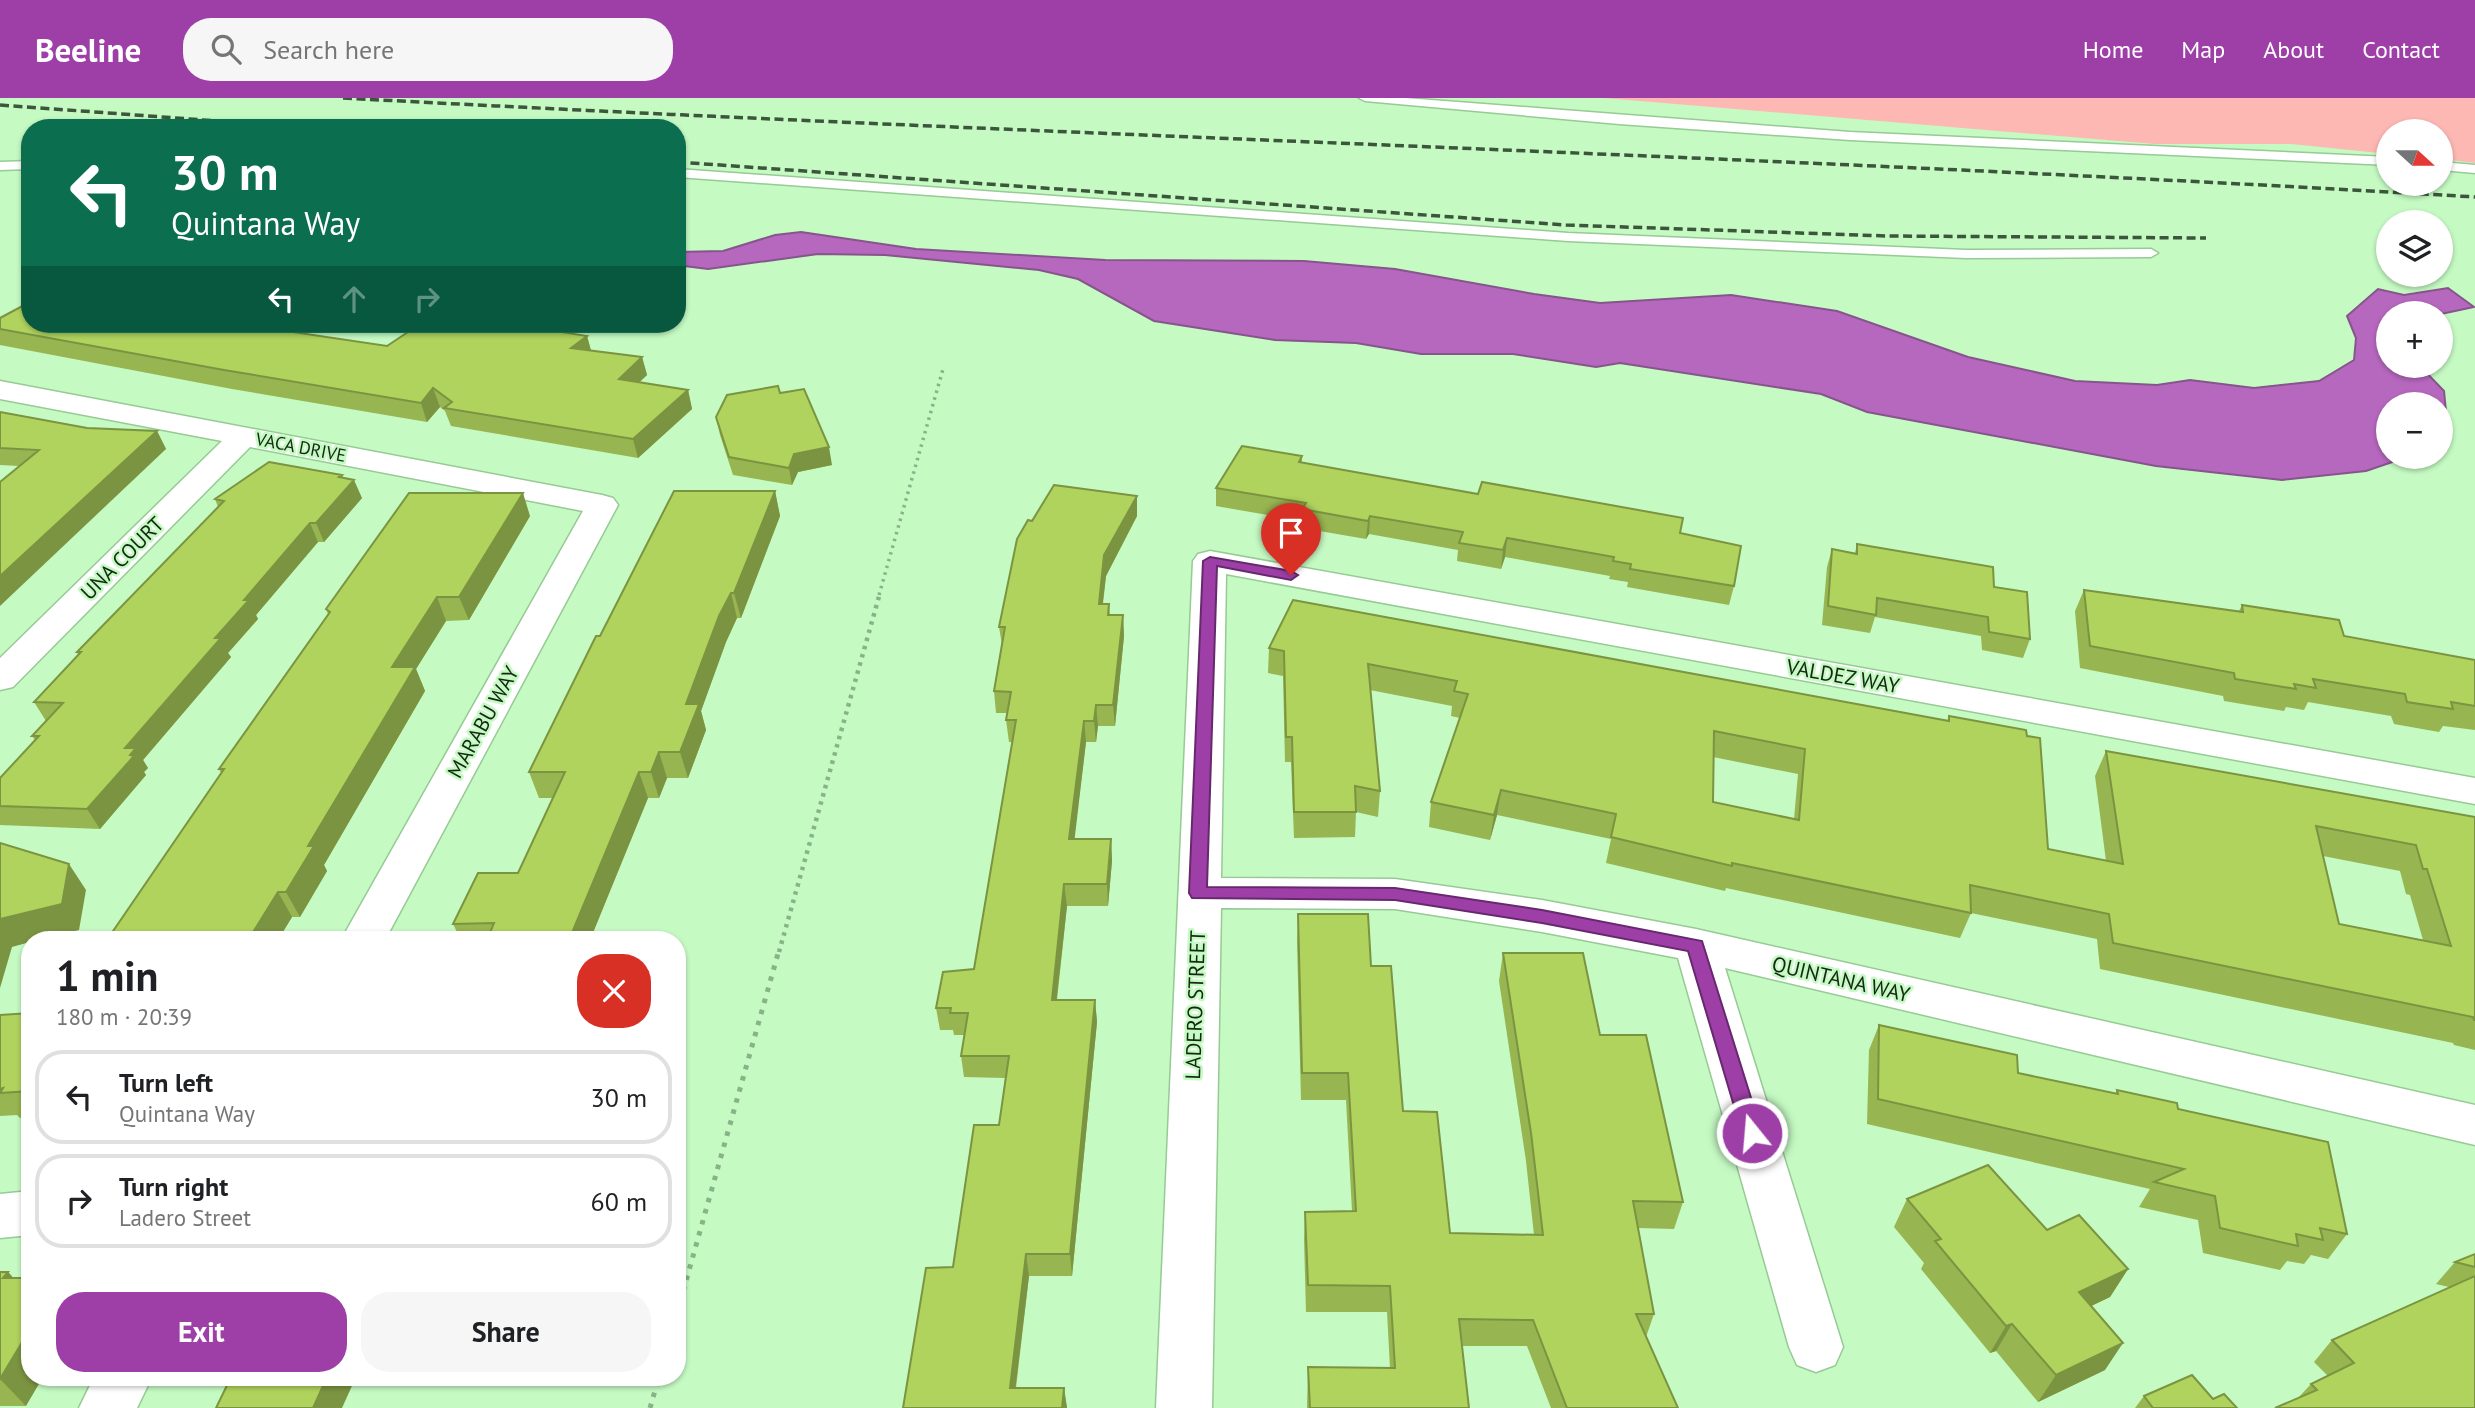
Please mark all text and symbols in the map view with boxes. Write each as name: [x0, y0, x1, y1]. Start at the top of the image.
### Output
search box: [183, 18, 673, 81]
text: Beeline: [35, 28, 141, 71]
icon: search: [207, 30, 245, 68]
text: Search here: [263, 33, 394, 66]
text: Home: [2083, 34, 2143, 65]
text: Map: [2181, 34, 2225, 65]
text: About: [2263, 34, 2324, 65]
text: Contact: [2362, 34, 2440, 65]
north arrow: [2376, 119, 2454, 196]
map controls: [2376, 119, 2453, 469]
text: 30 m: [171, 140, 278, 204]
icon: left: [56, 147, 147, 238]
text: Quintana Way: [171, 202, 360, 244]
button: layers: [2376, 210, 2453, 287]
icon: left: [262, 280, 300, 318]
icon: ahead: [335, 280, 373, 318]
icon: right: [408, 280, 446, 318]
button: +: [2376, 301, 2453, 378]
button: −: [2376, 392, 2453, 469]
street label: VACA DRIVE: [253, 427, 348, 467]
pin: [1261, 503, 1321, 575]
street label: UNA COURT: [75, 510, 170, 605]
icon: arrive: [1272, 514, 1310, 552]
street label: VALDEZ WAY: [1783, 653, 1902, 699]
street label: MARABU WAY: [441, 661, 525, 783]
street label: LADERO STREET: [1179, 930, 1211, 1080]
text: 1 min: [56, 948, 158, 1003]
street label: QUINTANA WAY: [1769, 950, 1913, 1008]
button: close: [577, 954, 651, 1028]
text: 180 m · 20:39: [56, 1002, 192, 1031]
text: Turn left: [119, 1066, 213, 1099]
icon: left: [60, 1078, 98, 1116]
text: 30 m: [591, 1081, 647, 1114]
position arrow: [1715, 1096, 1789, 1170]
text: Quintana Way: [119, 1099, 255, 1128]
text: Turn right: [119, 1170, 228, 1203]
icon: right: [60, 1182, 98, 1220]
text: 60 m: [591, 1185, 647, 1218]
text: Ladero Street: [119, 1203, 251, 1232]
button: Exit: [56, 1292, 347, 1372]
button: Share: [361, 1292, 651, 1372]

